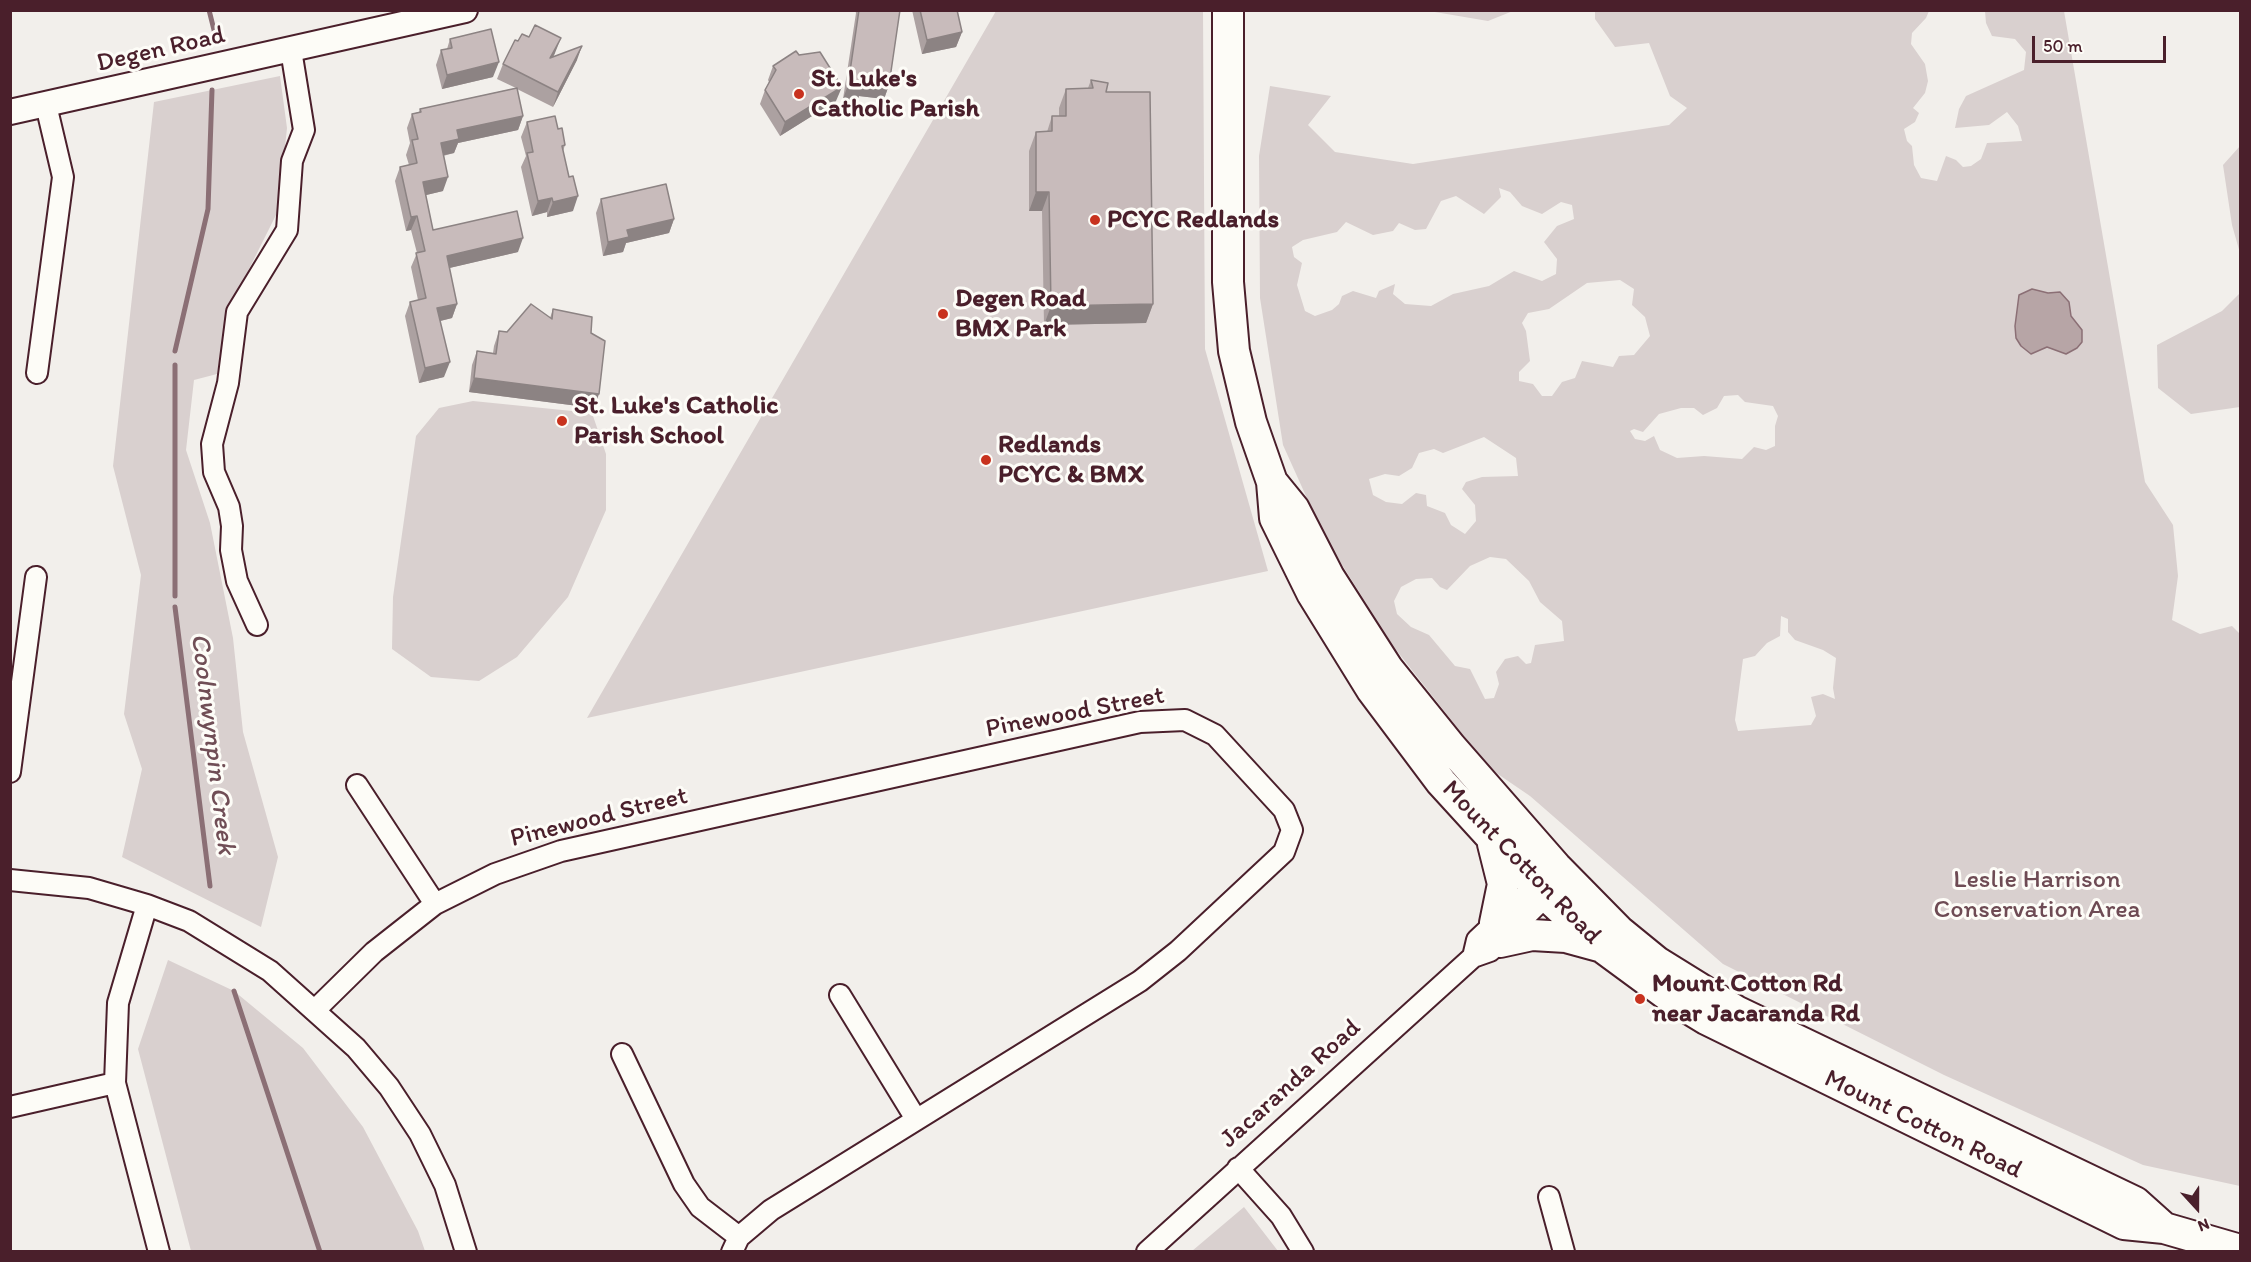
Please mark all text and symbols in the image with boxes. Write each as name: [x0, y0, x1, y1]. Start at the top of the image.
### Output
street label: Degen Road: [94, 20, 228, 80]
scale bar: [2035, 24, 2168, 62]
text: 50 m: [2043, 35, 2083, 57]
place label: St. Luke's Catholic Parish: [811, 63, 979, 124]
marker: St. Luke's Catholic Parish: [792, 87, 806, 101]
place label: PCYC Redlands: [1107, 204, 1279, 236]
marker: PCYC Redlands: [1088, 213, 1102, 227]
place label: Degen Road BMX Park: [955, 283, 1086, 344]
marker: Degen Road BMX Park: [936, 307, 950, 321]
place label: St. Luke's Catholic Parish School: [574, 390, 779, 452]
marker: St. Luke's Catholic Parish School: [555, 414, 569, 428]
place label: Redlands PCYC & BMX: [998, 429, 1144, 490]
marker: Redlands PCYC & BMX: [979, 453, 993, 467]
water label: Coolnwynpin Creek: [182, 632, 242, 856]
street label: Pinewood Street: [983, 680, 1167, 746]
street label: Mount Cotton Road: [1435, 774, 1607, 952]
street label: Pinewood Street: [507, 781, 691, 855]
park label: Leslie Harrison Conservation Area: [1934, 864, 2140, 926]
place label: Mount Cotton Rd near Jacaranda Rd: [1652, 968, 1860, 1030]
marker: Mount Cotton Rd near Jacaranda Rd: [1633, 992, 1647, 1006]
street label: Jacaranda Road: [1214, 1013, 1368, 1155]
street label: Mount Cotton Road: [1819, 1064, 2027, 1186]
north arrow: [2167, 1178, 2227, 1238]
text: N: [2195, 1214, 2212, 1236]

